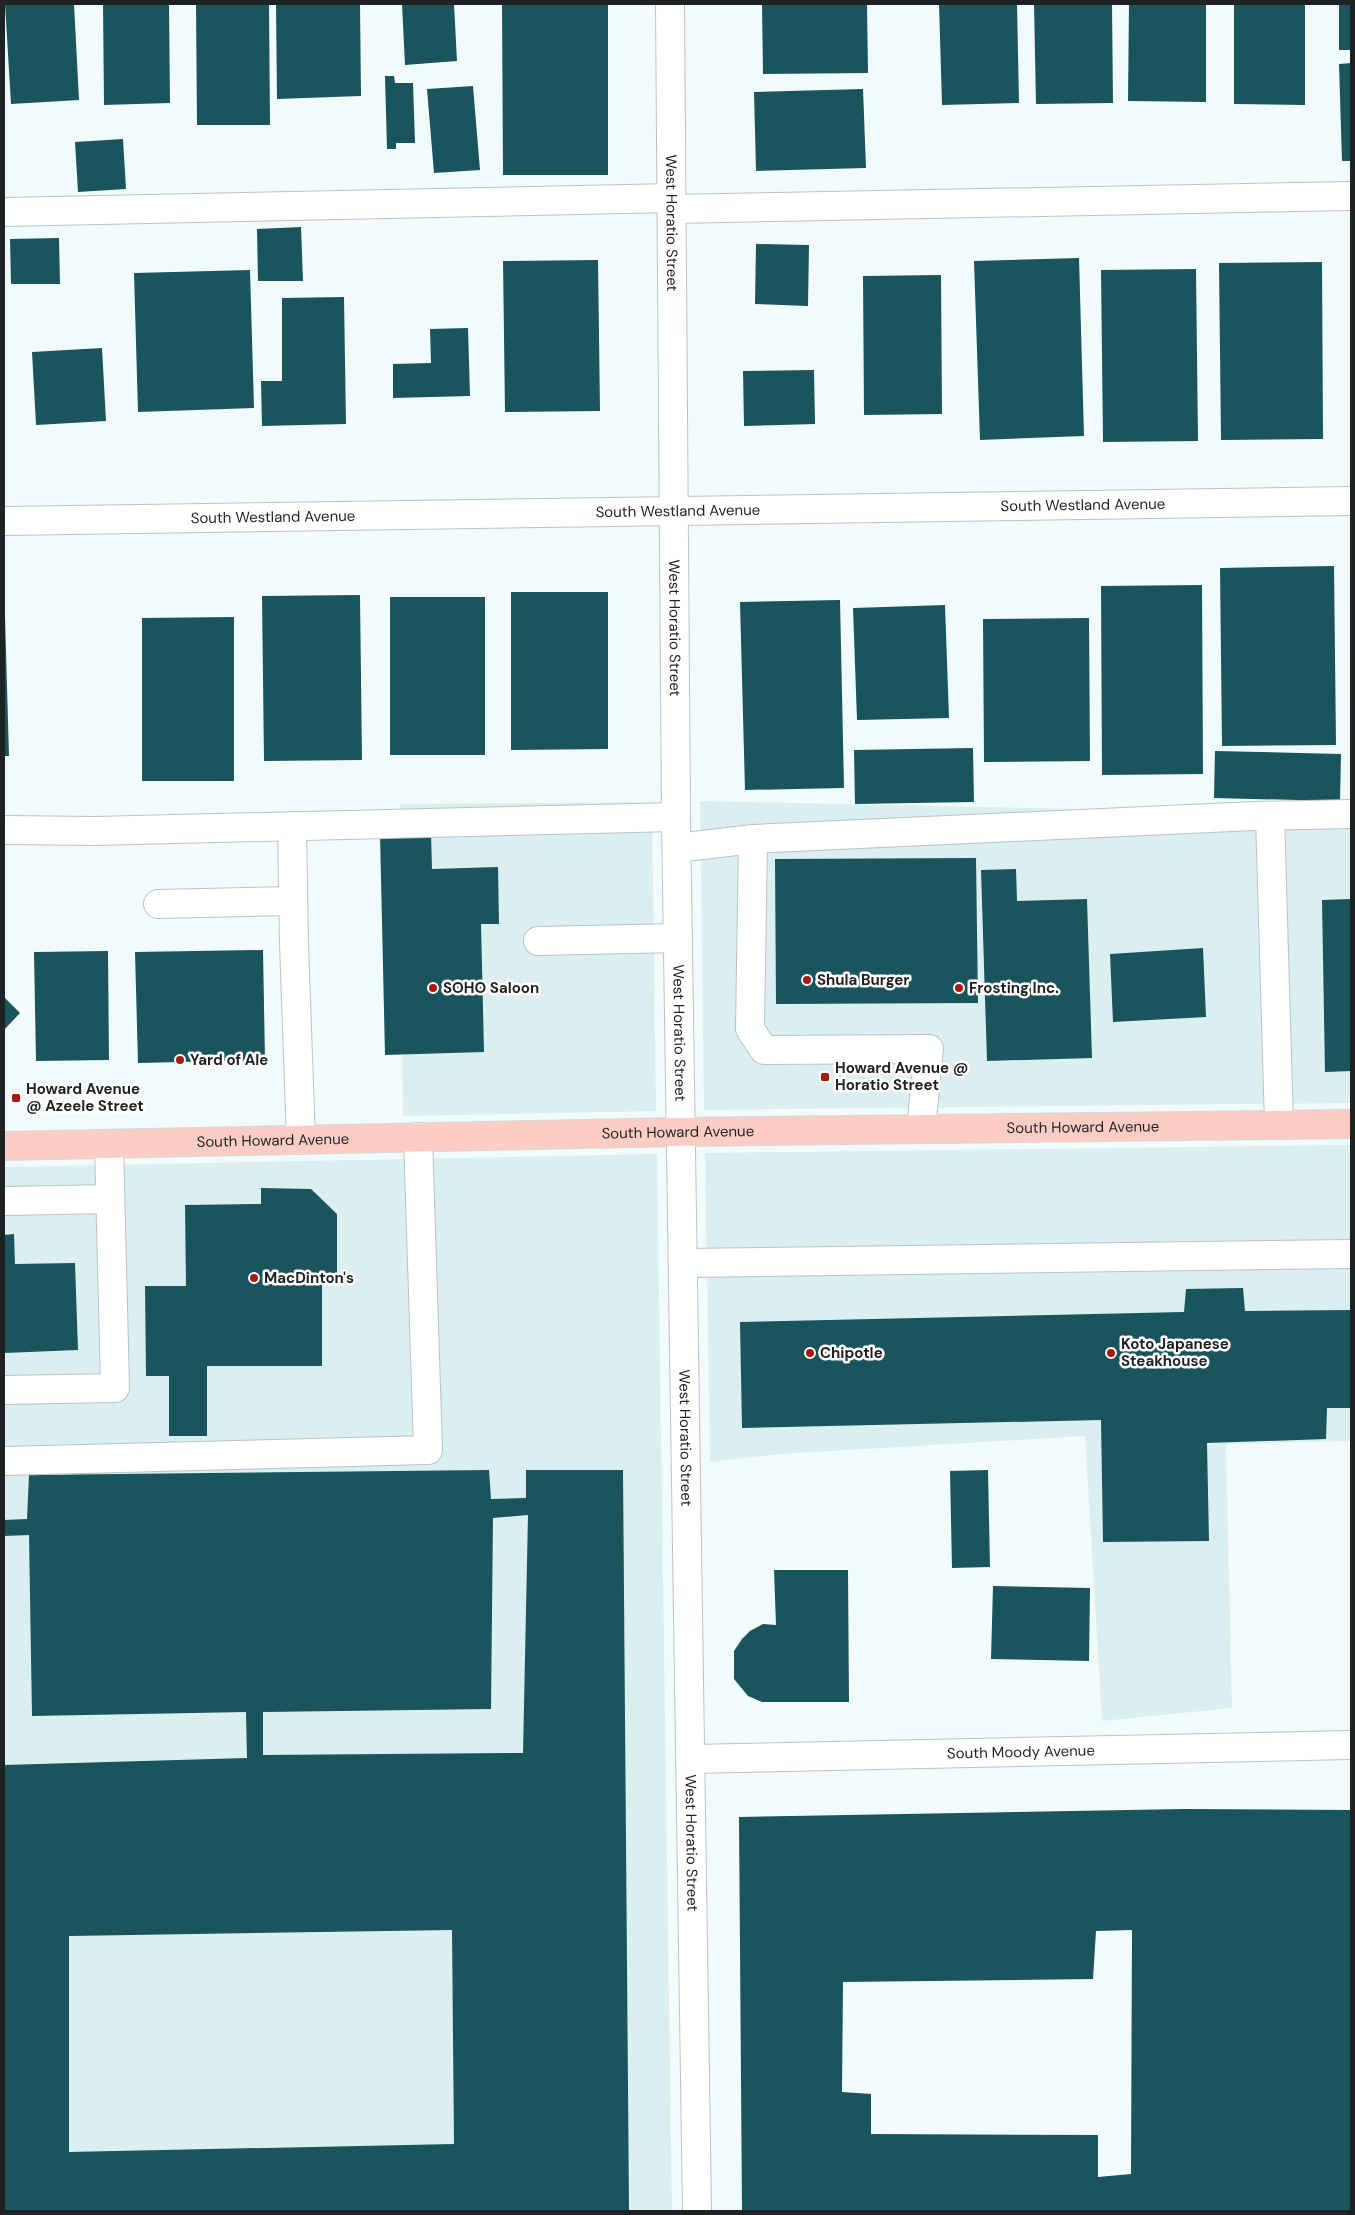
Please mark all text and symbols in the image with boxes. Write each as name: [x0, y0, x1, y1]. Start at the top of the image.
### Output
street label: West Horatio Street: [661, 154, 682, 292]
street label: South Westland Avenue: [1000, 494, 1165, 516]
street label: South Westland Avenue: [595, 500, 760, 522]
street label: South Westland Avenue: [190, 506, 355, 528]
street label: West Horatio Street: [664, 559, 685, 697]
street label: West Horatio Street: [668, 964, 690, 1102]
place label: Shula Burger: [817, 970, 909, 990]
marker: Shula Burger: [801, 974, 813, 986]
place label: SOHO Saloon: [443, 978, 539, 998]
place label: Frosting Inc.: [969, 978, 1059, 998]
marker: SOHO Saloon: [427, 982, 439, 994]
marker: Frosting Inc.: [953, 982, 965, 994]
place label: Yard of Ale: [190, 1050, 268, 1070]
marker: Yard of Ale: [174, 1054, 186, 1066]
place label: Howard Avenue @ Horatio Street: [835, 1058, 968, 1095]
marker: Howard Avenue @ Horatio Street: [819, 1071, 831, 1083]
place label: Howard Avenue @ Azeele Street: [26, 1079, 144, 1116]
marker: Howard Avenue @ Azeele Street: [10, 1092, 22, 1104]
street label: South Howard Avenue: [1006, 1116, 1159, 1138]
street label: South Howard Avenue: [601, 1121, 754, 1144]
street label: South Howard Avenue: [196, 1129, 349, 1152]
place label: MacDinton's: [264, 1268, 354, 1288]
marker: MacDinton's: [248, 1272, 260, 1284]
place label: Koto Japanese Steakhouse: [1121, 1334, 1229, 1371]
place label: Chipotle: [820, 1343, 883, 1363]
marker: Chipotle: [804, 1347, 816, 1359]
marker: Koto Japanese Steakhouse: [1105, 1347, 1117, 1359]
street label: West Horatio Street: [674, 1369, 696, 1507]
street label: South Moody Avenue: [947, 1740, 1095, 1764]
street label: West Horatio Street: [680, 1774, 702, 1912]

